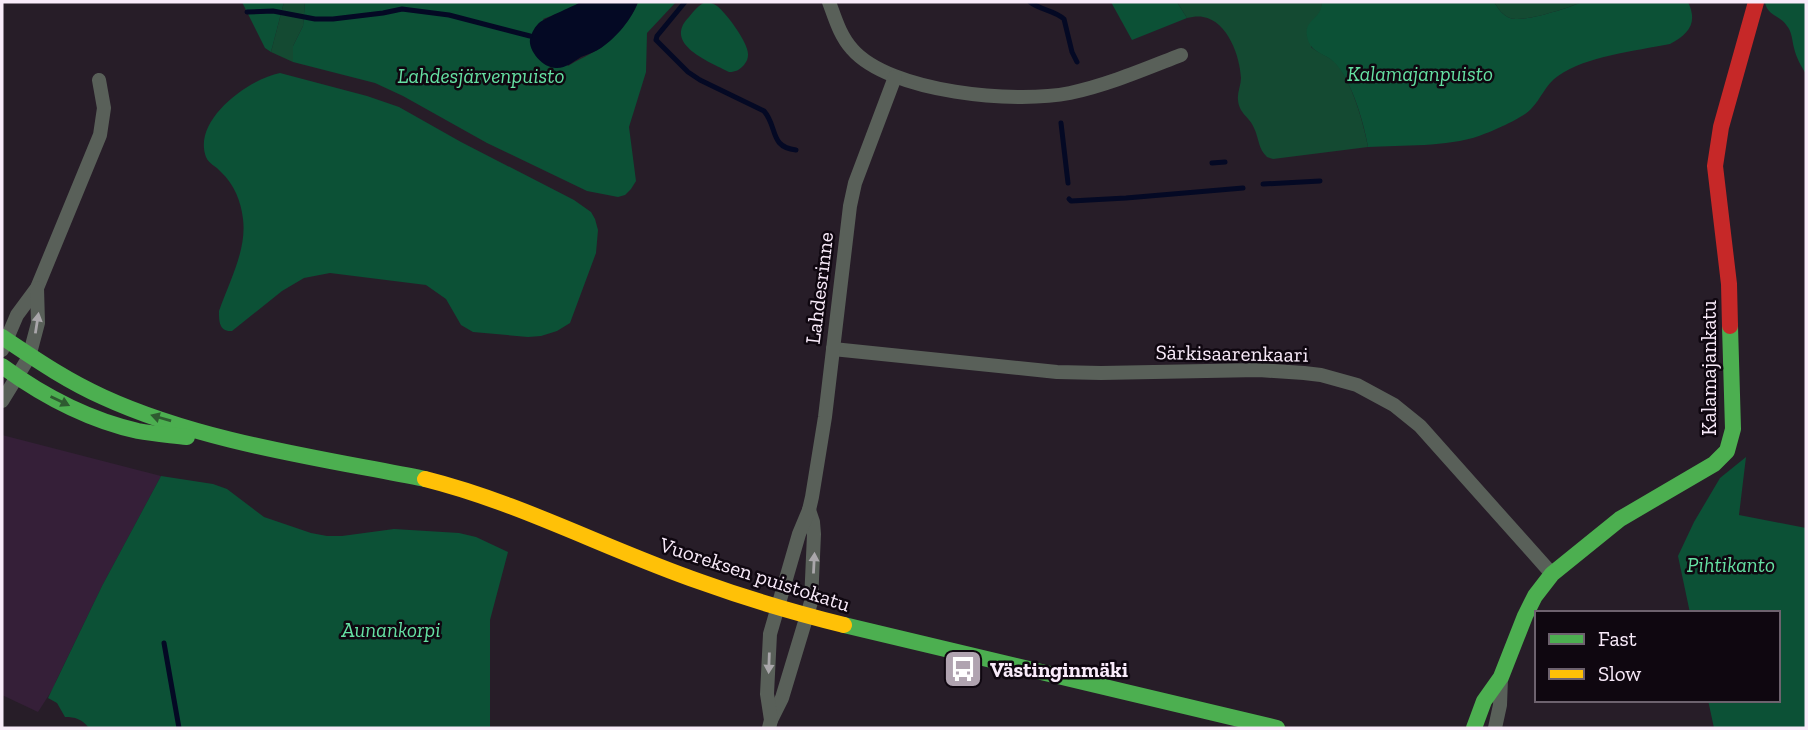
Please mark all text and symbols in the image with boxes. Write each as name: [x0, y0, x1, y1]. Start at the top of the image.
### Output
park label: Kalamajanpuisto: [1347, 61, 1493, 86]
park label: Lahdesjärvenpuisto: [397, 63, 565, 88]
street label: Lahdesrinne: [800, 230, 838, 345]
street label: Kalamajankatu: [1696, 300, 1722, 436]
one-way arrow: [32, 312, 43, 334]
street label: Särkisaarenkaari: [1155, 339, 1309, 367]
one-way arrow: [50, 395, 70, 406]
one-way arrow: [150, 413, 171, 423]
street label: Vuoreksen puistokatu: [656, 531, 853, 617]
one-way arrow: [809, 552, 820, 574]
park label: Pihtikanto: [1687, 552, 1775, 577]
legend: [1535, 611, 1780, 702]
park label: Aunankorpi: [340, 617, 441, 642]
text: Fast: [1598, 626, 1637, 651]
bus stop icon: Västinginmäki: [942, 648, 984, 690]
one-way arrow: [764, 652, 775, 674]
place label: Västinginmäki: [990, 657, 1128, 682]
text: Slow: [1598, 661, 1641, 686]

